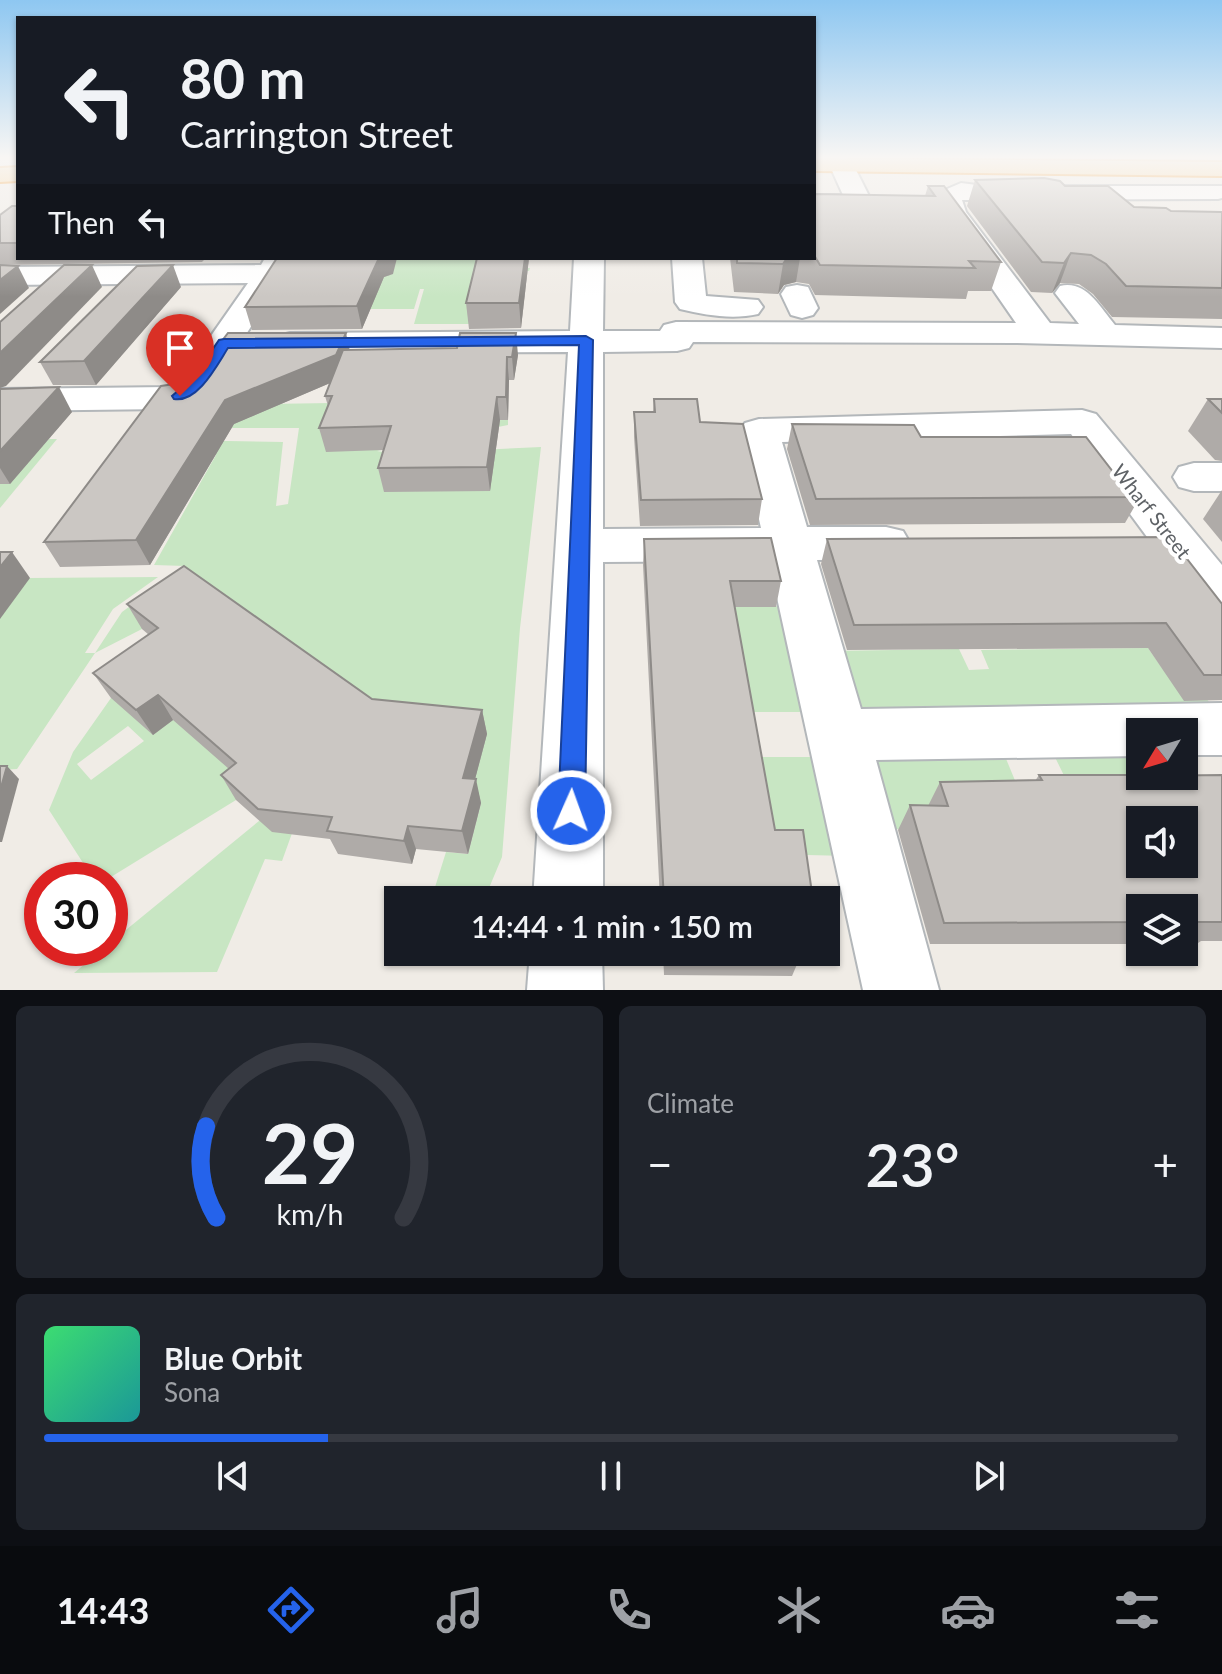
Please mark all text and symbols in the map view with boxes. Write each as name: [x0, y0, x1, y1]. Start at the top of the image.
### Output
text: 80 m: [180, 44, 305, 111]
icon: left: [48, 48, 152, 152]
text: Carrington Street: [180, 112, 453, 156]
icon: left: [131, 200, 175, 244]
text: Then: [48, 204, 115, 240]
pin: [146, 314, 214, 396]
icon: arrive: [158, 326, 202, 370]
street label: Wharf Street: [1108, 459, 1196, 563]
north arrow: [1126, 718, 1198, 790]
map controls: [1126, 718, 1198, 966]
position arrow: [529, 769, 613, 853]
button: sound: [1126, 806, 1198, 878]
speed limit sign: 30: [24, 862, 128, 966]
button: layers: [1126, 894, 1198, 966]
text: 14:44 · 1 min · 150 m: [471, 908, 753, 944]
text: Climate: [647, 1087, 734, 1119]
text: 29: [261, 1102, 358, 1202]
text: 23°: [865, 1128, 960, 1200]
text: −: [647, 1138, 673, 1190]
text: +: [1152, 1138, 1178, 1190]
text: km/h: [276, 1197, 343, 1231]
text: Blue Orbit: [164, 1340, 302, 1376]
text: Sona: [164, 1376, 220, 1408]
icon: previous: [211, 1454, 255, 1498]
icon: pause: [589, 1454, 633, 1498]
icon: next: [967, 1454, 1011, 1498]
icon: directions: [263, 1582, 319, 1638]
icon: music: [432, 1582, 488, 1638]
icon: phone: [601, 1582, 657, 1638]
icon: climate: [771, 1582, 827, 1638]
icon: car: [940, 1582, 996, 1638]
icon: filters: [1109, 1582, 1165, 1638]
text: 14:43: [57, 1588, 149, 1632]

